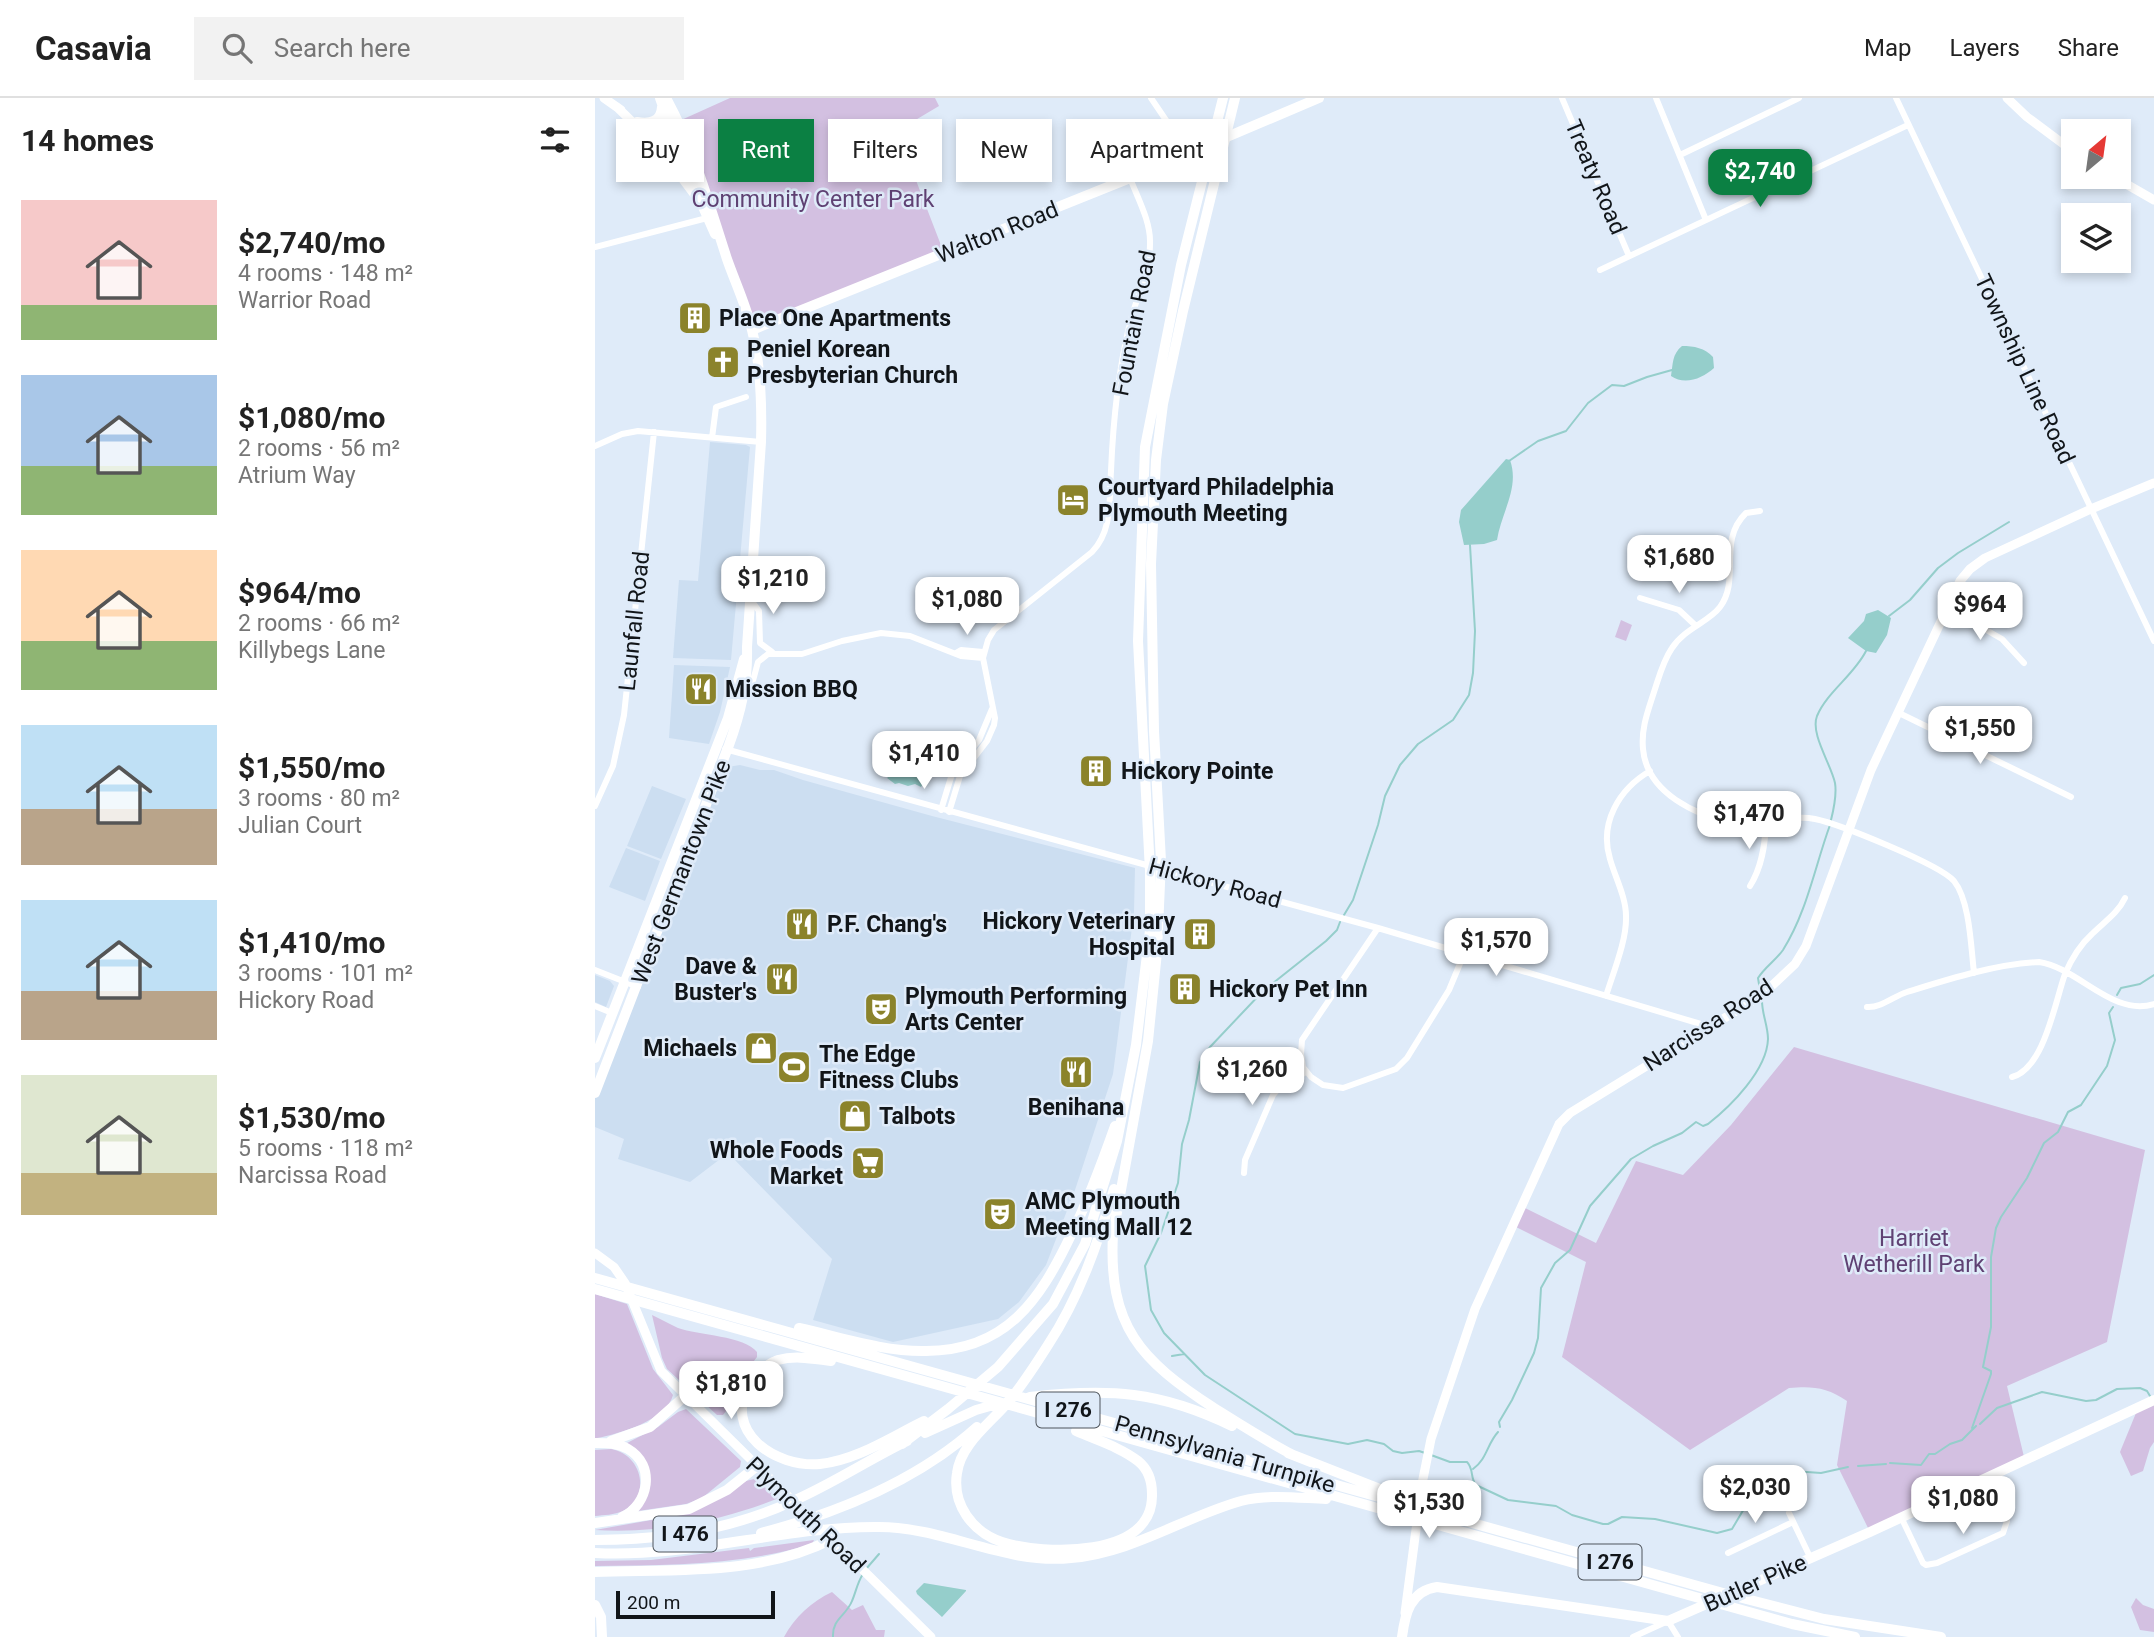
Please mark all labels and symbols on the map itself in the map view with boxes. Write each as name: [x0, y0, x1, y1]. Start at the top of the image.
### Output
street label: Treaty Road: [1559, 116, 1632, 239]
north arrow: [2061, 119, 2131, 189]
pin: $2,740: [1703, 150, 1817, 209]
park label: Community Center Park: [692, 186, 935, 213]
street label: Walton Road: [932, 196, 1062, 269]
street label: Fountain Road: [1107, 248, 1162, 398]
street label: Township Line Road: [1969, 270, 2080, 468]
building icon: Place One Apartments: [676, 299, 714, 337]
place label: Place One Apartments: [719, 305, 951, 332]
place label: Peniel Korean Presbyterian Church: [747, 336, 958, 389]
church icon: Peniel Korean Presbyterian Church: [704, 343, 742, 381]
place label: Courtyard Philadelphia Plymouth Meeting: [1098, 474, 1334, 527]
hotel icon: Courtyard Philadelphia Plymouth Meeting: [1054, 481, 1092, 519]
pin: $1,680: [1622, 536, 1736, 595]
street label: Launfall Road: [614, 550, 655, 692]
pin: $1,210: [716, 556, 830, 616]
pin: $1,080: [910, 578, 1024, 637]
pin: $964: [1939, 582, 2021, 642]
restaurant icon: Mission BBQ: [682, 670, 720, 708]
place label: Mission BBQ: [725, 676, 858, 703]
pin: $1,550: [1923, 706, 2037, 766]
pin: $1,410: [867, 732, 981, 791]
building icon: Hickory Pointe: [1077, 752, 1115, 790]
street label: West Germantown Pike: [626, 756, 737, 988]
place label: Hickory Pointe: [1121, 758, 1273, 785]
pin: $1,470: [1692, 792, 1806, 851]
street label: Hickory Road: [1146, 853, 1284, 914]
restaurant icon: P.F. Chang's: [783, 905, 821, 943]
place label: Hickory Veterinary Hospital: [982, 908, 1175, 961]
place label: P.F. Chang's: [827, 911, 947, 938]
building icon: Hickory Veterinary Hospital: [1181, 915, 1219, 953]
pin: $1,570: [1439, 918, 1553, 978]
place label: Dave & Buster's: [674, 953, 757, 1006]
restaurant icon: Dave & Buster's: [763, 960, 801, 998]
building icon: Hickory Pet Inn: [1166, 970, 1204, 1008]
street label: Narcissa Road: [1638, 974, 1778, 1077]
place label: Hickory Pet Inn: [1209, 976, 1368, 1003]
place label: Plymouth Performing Arts Center: [905, 983, 1127, 1036]
theatre icon: Plymouth Performing Arts Center: [862, 990, 900, 1028]
shop icon: Michaels: [742, 1029, 780, 1067]
place label: Michaels: [643, 1035, 737, 1062]
place label: The Edge Fitness Clubs: [819, 1041, 959, 1094]
sports icon: The Edge Fitness Clubs: [775, 1048, 813, 1086]
pin: $1,260: [1195, 1048, 1309, 1107]
restaurant icon: Benihana: [1057, 1053, 1095, 1091]
place label: Benihana: [1028, 1094, 1124, 1121]
shop icon: Talbots: [836, 1097, 874, 1135]
place label: Talbots: [879, 1103, 955, 1130]
place label: Whole Foods Market: [710, 1137, 843, 1190]
supermarket icon: Whole Foods Market: [849, 1144, 887, 1182]
place label: AMC Plymouth Meeting Mall 12: [1025, 1188, 1192, 1241]
theatre icon: AMC Plymouth Meeting Mall 12: [981, 1195, 1019, 1233]
park label: Harriet Wetherill Park: [1843, 1225, 1985, 1278]
pin: $1,810: [674, 1362, 788, 1421]
road number: I 276: [1037, 1392, 1099, 1428]
street label: Pennsylvania Turnpike: [1112, 1410, 1338, 1499]
street label: Plymouth Road: [740, 1452, 871, 1579]
pin: $2,030: [1698, 1466, 1812, 1525]
pin: $1,080: [1906, 1476, 2020, 1536]
pin: $1,530: [1372, 1480, 1486, 1540]
road number: I 476: [653, 1516, 717, 1552]
road number: I 276: [1579, 1544, 1641, 1580]
street label: Butler Pike: [1700, 1549, 1811, 1618]
scale bar: [616, 1588, 775, 1620]

